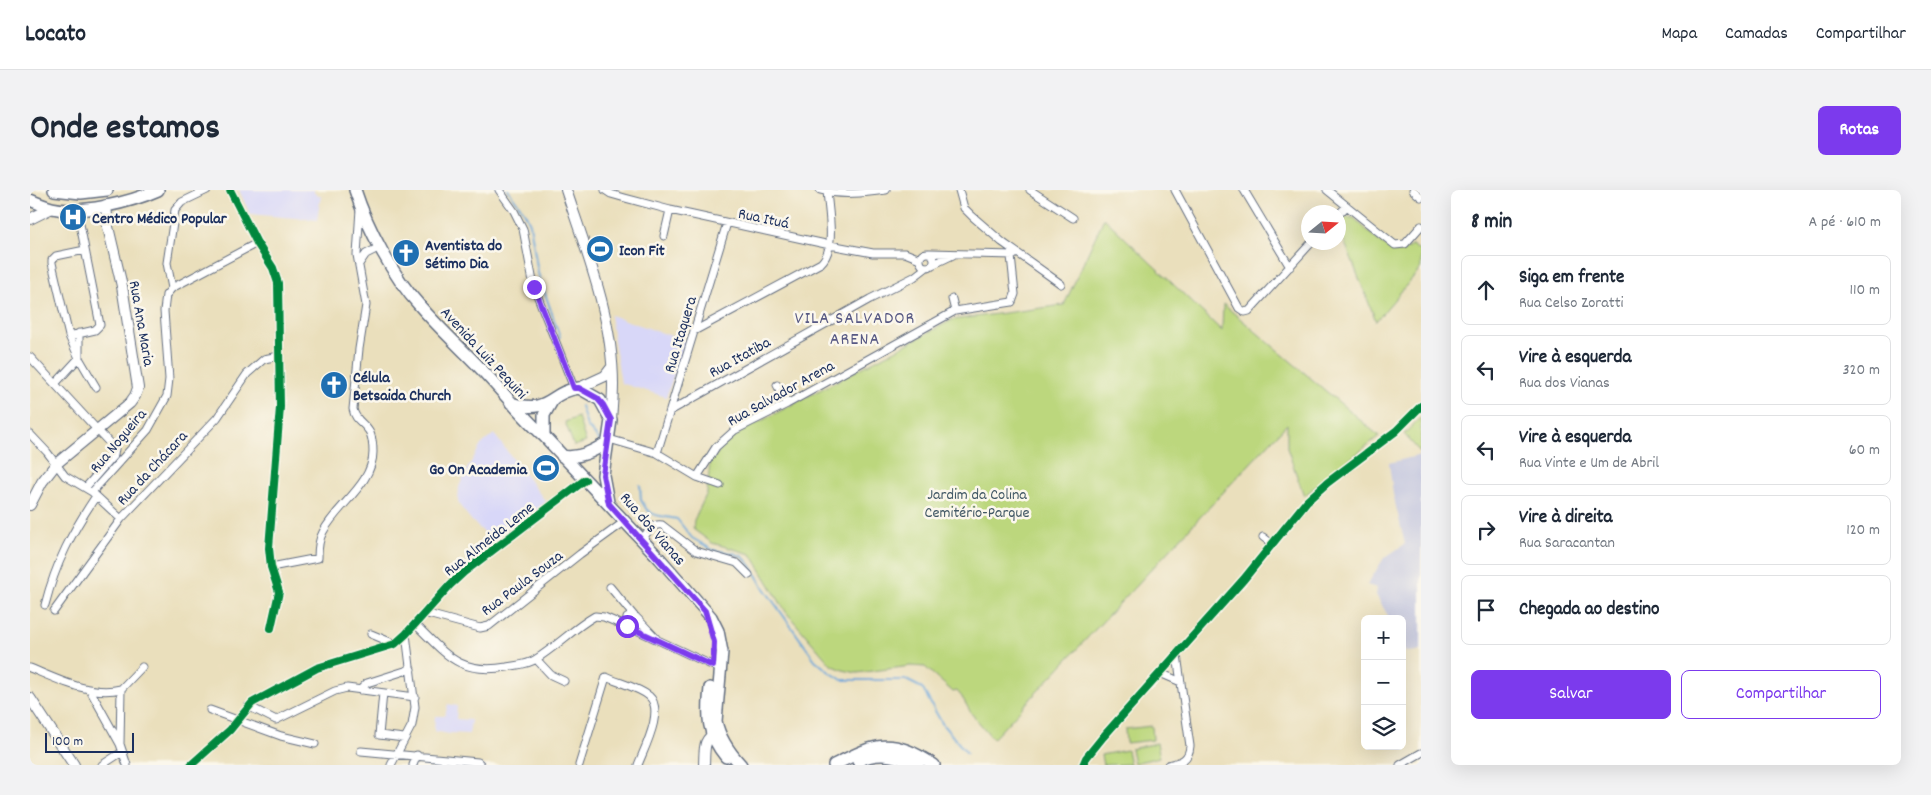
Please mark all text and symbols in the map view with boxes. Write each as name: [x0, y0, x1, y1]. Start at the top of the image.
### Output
text: Locato: [25, 18, 86, 52]
text: Mapa: [1661, 22, 1697, 47]
text: Camadas: [1725, 22, 1788, 47]
text: Compartilhar: [1816, 22, 1906, 47]
text: Onde estamos: [30, 105, 220, 155]
button: Rotas: [1818, 106, 1901, 155]
hospital icon: Centro Médico Popular: [58, 202, 88, 232]
street label: Rua Ituá: [736, 203, 791, 236]
north arrow: [1301, 205, 1346, 250]
place label: Centro Médico Popular: [92, 208, 228, 231]
text: 8 min: [1471, 208, 1512, 238]
text: A pé · 610 m: [1809, 211, 1881, 234]
sports icon: Icon Fit: [585, 234, 615, 264]
place label: Aventista do Sétimo Dia: [425, 235, 502, 276]
church icon: Aventista do Sétimo Dia: [391, 238, 421, 268]
place label: Icon Fit: [619, 240, 665, 263]
text: Siga em frente: [1519, 265, 1624, 292]
route end: [523, 276, 546, 299]
icon: ahead: [1472, 276, 1500, 304]
street label: Rua Ana Maria: [122, 279, 159, 368]
text: 110 m: [1850, 279, 1880, 302]
text: Rua Celso Zoratti: [1519, 292, 1623, 315]
street label: Rua Itaquera: [659, 293, 704, 376]
street label: Avenida Luiz Pequini: [434, 302, 532, 405]
district label: VILA SALVADOR ARENA: [795, 307, 915, 353]
street label: Rua Itatiba: [705, 332, 776, 385]
text: Vire à esquerda: [1519, 345, 1631, 372]
street label: Rua Salvador Arena: [723, 355, 839, 433]
icon: left: [1472, 356, 1500, 384]
text: 320 m: [1843, 359, 1880, 382]
place label: Célula Betsaida Church: [353, 367, 451, 408]
church icon: Célula Betsaida Church: [319, 370, 349, 400]
text: Rua dos Vianas: [1519, 372, 1610, 395]
street label: Rua Nogueira: [85, 404, 153, 479]
text: Vire à esquerda: [1519, 425, 1631, 452]
street label: Rua da Chácara: [112, 426, 194, 511]
icon: left: [1472, 436, 1500, 464]
text: 60 m: [1849, 439, 1880, 462]
text: Rua Vinte e Um de Abril: [1519, 452, 1659, 475]
sports icon: Go On Academia: [531, 453, 561, 483]
place label: Go On Academia: [429, 459, 528, 482]
park label: Jardim da Colina Cemitério-Parque: [925, 484, 1029, 525]
street label: Rua dos Vianas: [614, 488, 691, 572]
street label: Rua Almeida Leme: [439, 497, 540, 583]
text: Vire à direita: [1519, 505, 1612, 532]
icon: right: [1472, 516, 1500, 544]
text: 120 m: [1846, 519, 1880, 542]
text: Rua Saracantan: [1519, 532, 1615, 555]
street label: Rua Paula Souza: [477, 545, 569, 622]
icon: arrive: [1472, 596, 1500, 624]
text: Chegada ao destino: [1519, 597, 1660, 624]
route start: [616, 615, 639, 638]
map controls: [1361, 615, 1406, 750]
button: +: [1361, 615, 1406, 660]
button: −: [1361, 660, 1406, 705]
button: Salvar: [1471, 670, 1671, 719]
button: Compartilhar: [1681, 670, 1881, 719]
button: layers: [1361, 705, 1406, 750]
scale bar: [45, 730, 134, 753]
text: 100 m: [52, 732, 83, 752]

